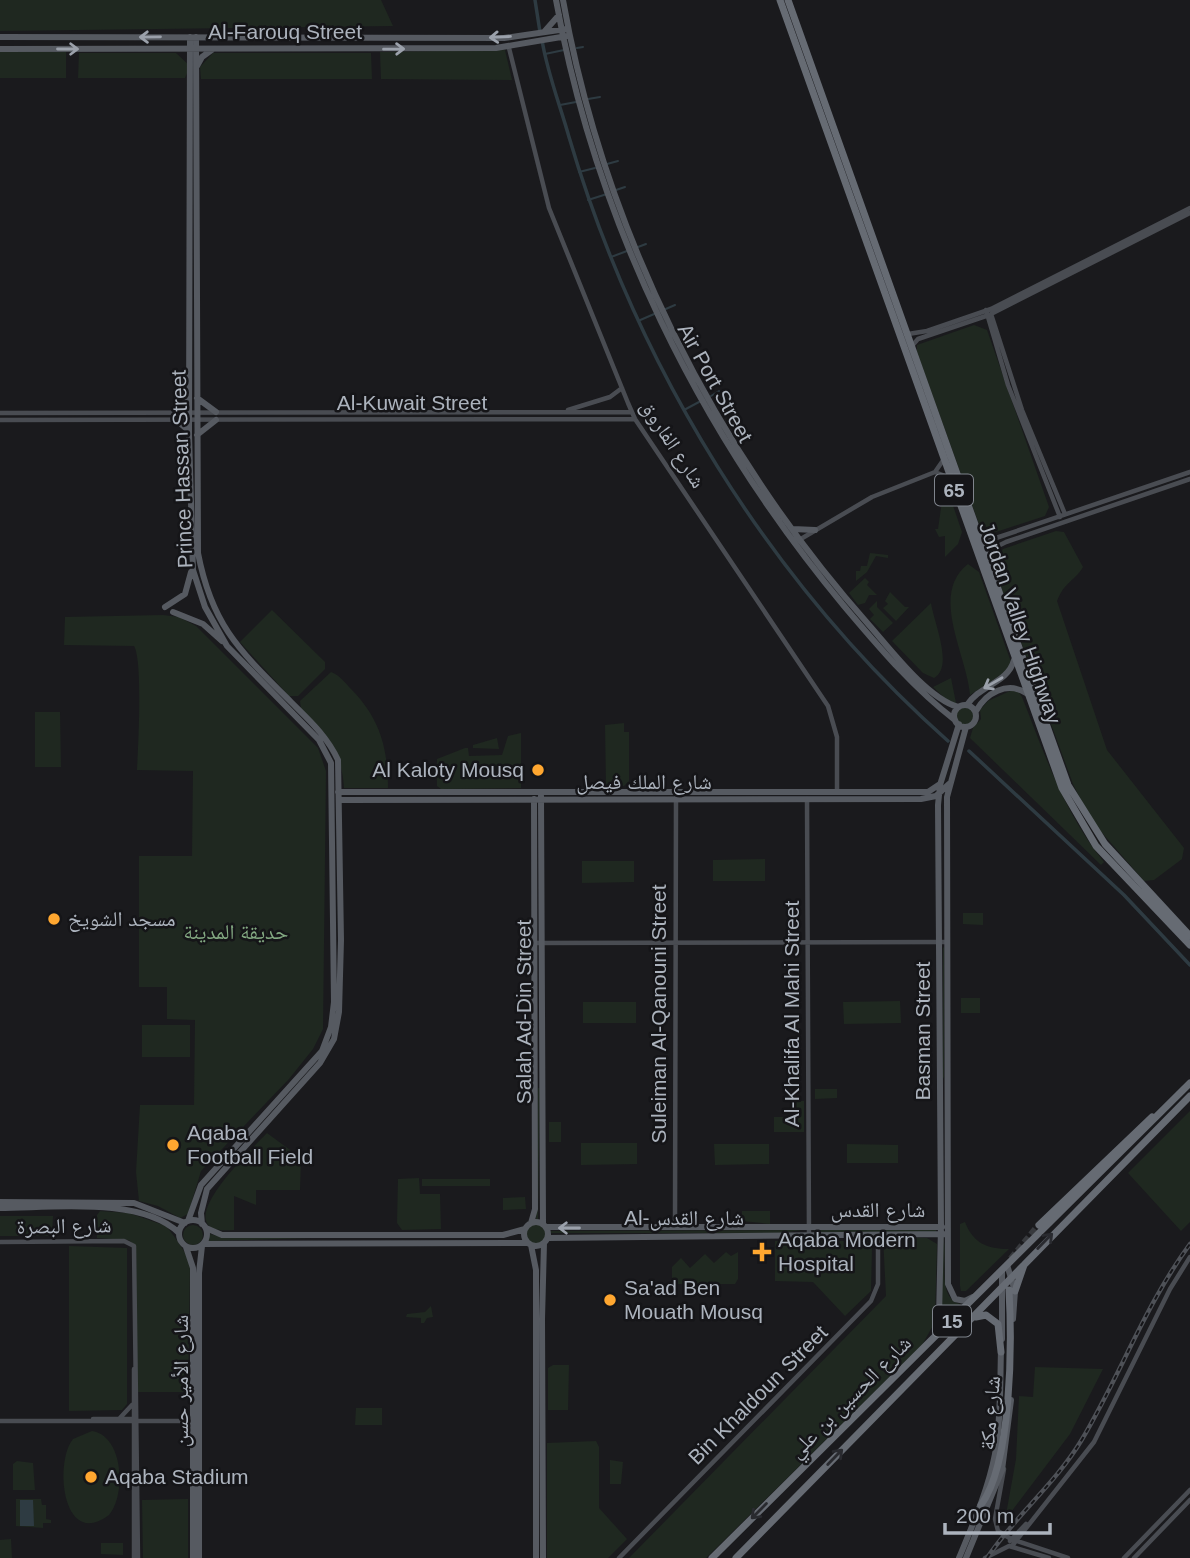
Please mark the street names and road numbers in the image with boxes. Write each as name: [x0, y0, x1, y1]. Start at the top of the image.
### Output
street label: Al-Farouq Street: [208, 20, 362, 43]
street label: Air Port Street: [673, 320, 758, 446]
street label: Prince Hassan Street: [167, 369, 196, 569]
street label: Al-Kuwait Street: [337, 391, 487, 414]
street label: شارع الفاروق: [635, 395, 710, 493]
road number: 65: [935, 475, 973, 505]
street label: Jordan Valley Highway: [975, 519, 1066, 727]
street label: شارع الملك فيصل: [576, 770, 712, 795]
street label: Suleiman Al-Qanouni Street: [647, 884, 670, 1144]
street label: Al-Khalifa Al Mahi Street: [780, 901, 803, 1127]
street label: Salah Ad-Din Street: [512, 920, 535, 1104]
street label: Basman Street: [911, 961, 934, 1100]
street label: شارع القدس: [831, 1198, 925, 1223]
street label: Al-شارع القدس: [624, 1206, 744, 1231]
street label: شارع البصرة: [16, 1213, 112, 1240]
road number: 15: [933, 1306, 971, 1336]
street label: شارع الأمير حسن: [169, 1315, 194, 1447]
street label: Bin Khaldoun Street: [683, 1320, 832, 1469]
street label: شارع الحسين بن علي: [784, 1331, 919, 1466]
street label: شارع مكة: [975, 1375, 1006, 1451]

